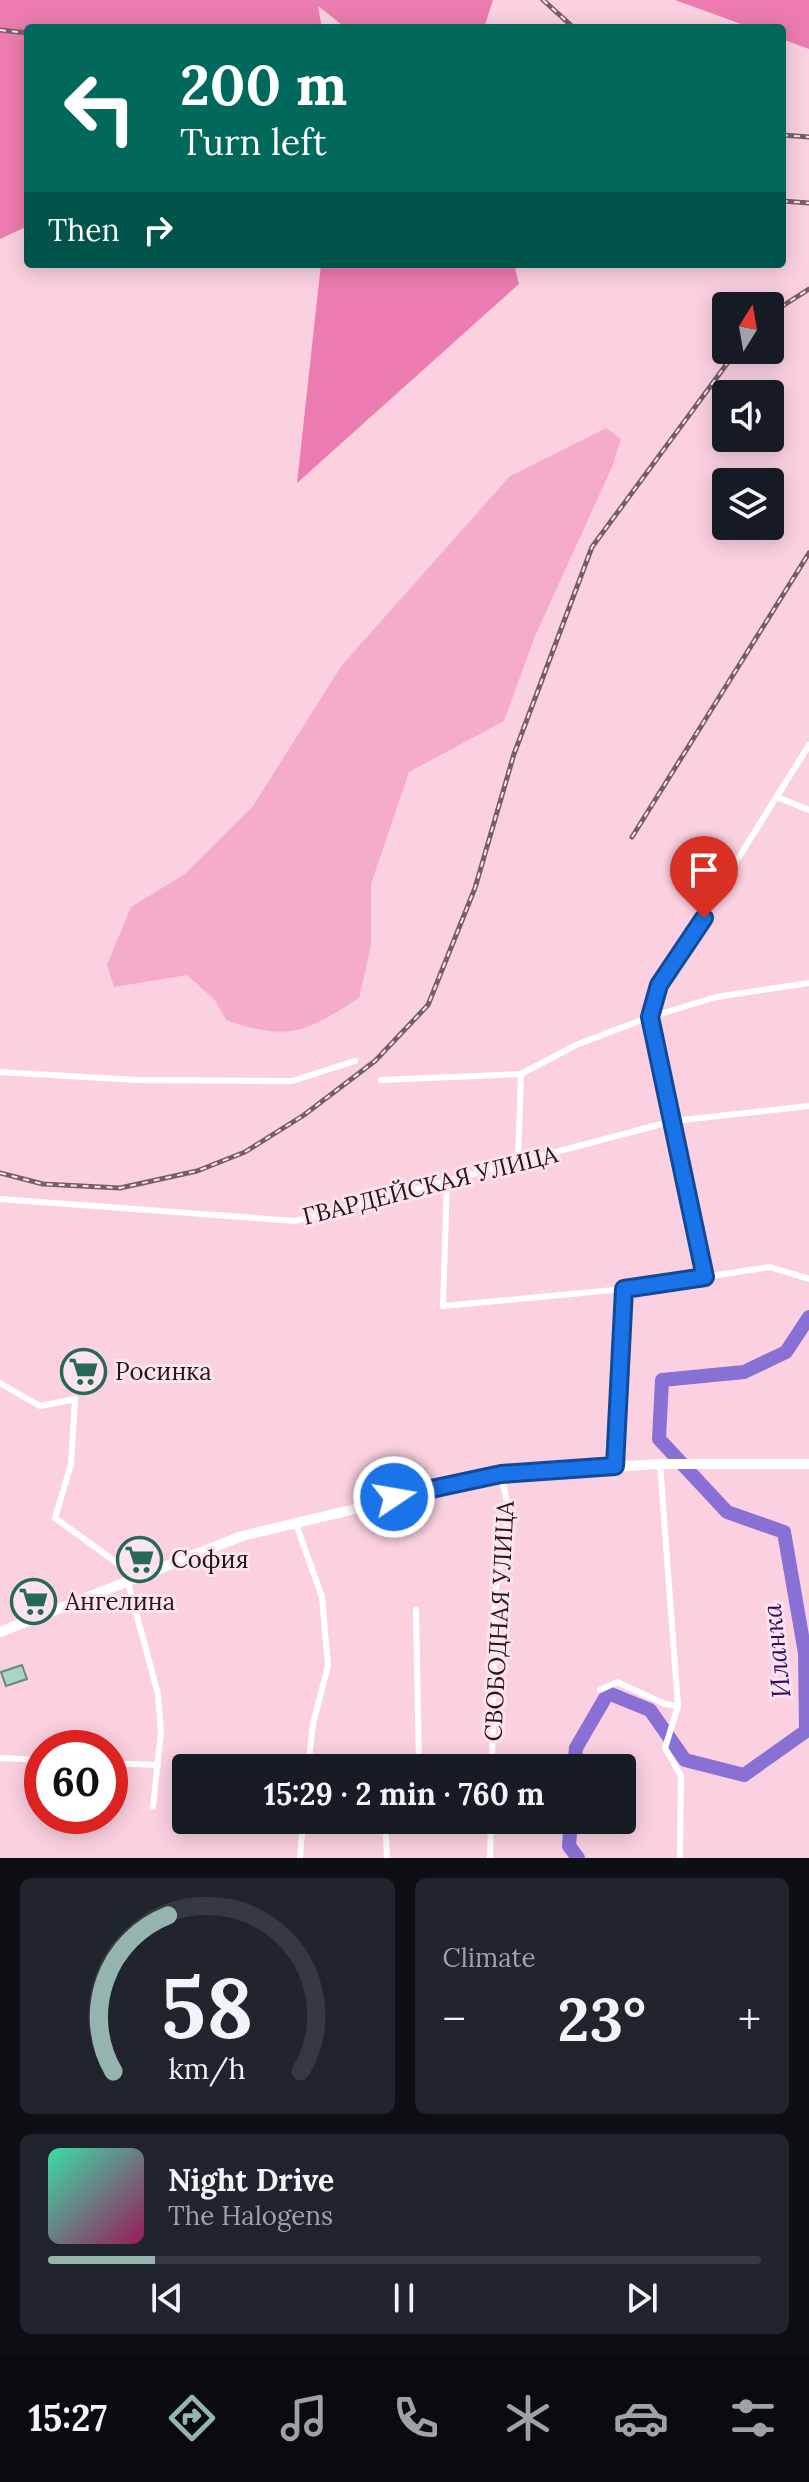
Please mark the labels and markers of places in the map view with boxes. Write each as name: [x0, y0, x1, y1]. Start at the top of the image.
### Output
pin: [670, 836, 738, 918]
supermarket icon: Росинка: [60, 1347, 108, 1395]
place label: Росинка: [115, 1356, 212, 1387]
supermarket icon: София: [116, 1535, 164, 1583]
place label: София: [171, 1544, 249, 1575]
supermarket icon: Ангелина: [10, 1577, 58, 1625]
place label: Ангелина: [64, 1586, 175, 1617]

